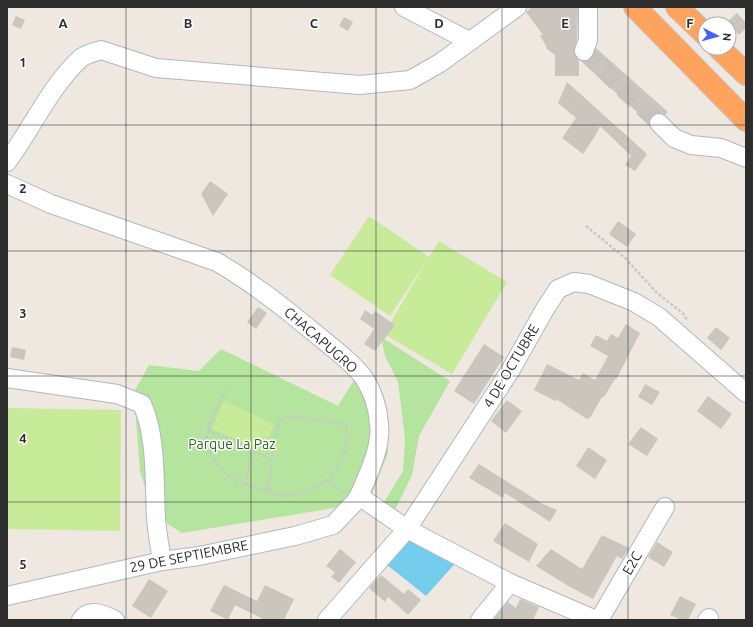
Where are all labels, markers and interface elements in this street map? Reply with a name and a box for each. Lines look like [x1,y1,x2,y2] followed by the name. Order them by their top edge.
[58,16,68,30] text: A
[184,16,193,30] text: B
[310,16,319,30] text: C
[434,16,444,30] text: D
[561,16,569,30] text: E
[686,16,694,30] text: F
[697,16,737,56] north arrow
[721,32,733,42] text: N
[19,55,27,69] text: 1
[19,181,27,195] text: 2
[281,304,361,376] street label: CHACAPUGRO
[19,306,27,320] text: 3
[480,321,542,411] street label: 4 DE OCTUBRE
[19,431,27,445] text: 4
[188,436,276,452] park label: Parque La Paz
[128,537,250,575] street label: 29 DE SEPTIEMBRE
[619,548,645,578] street label: E2C
[19,557,27,571] text: 5

